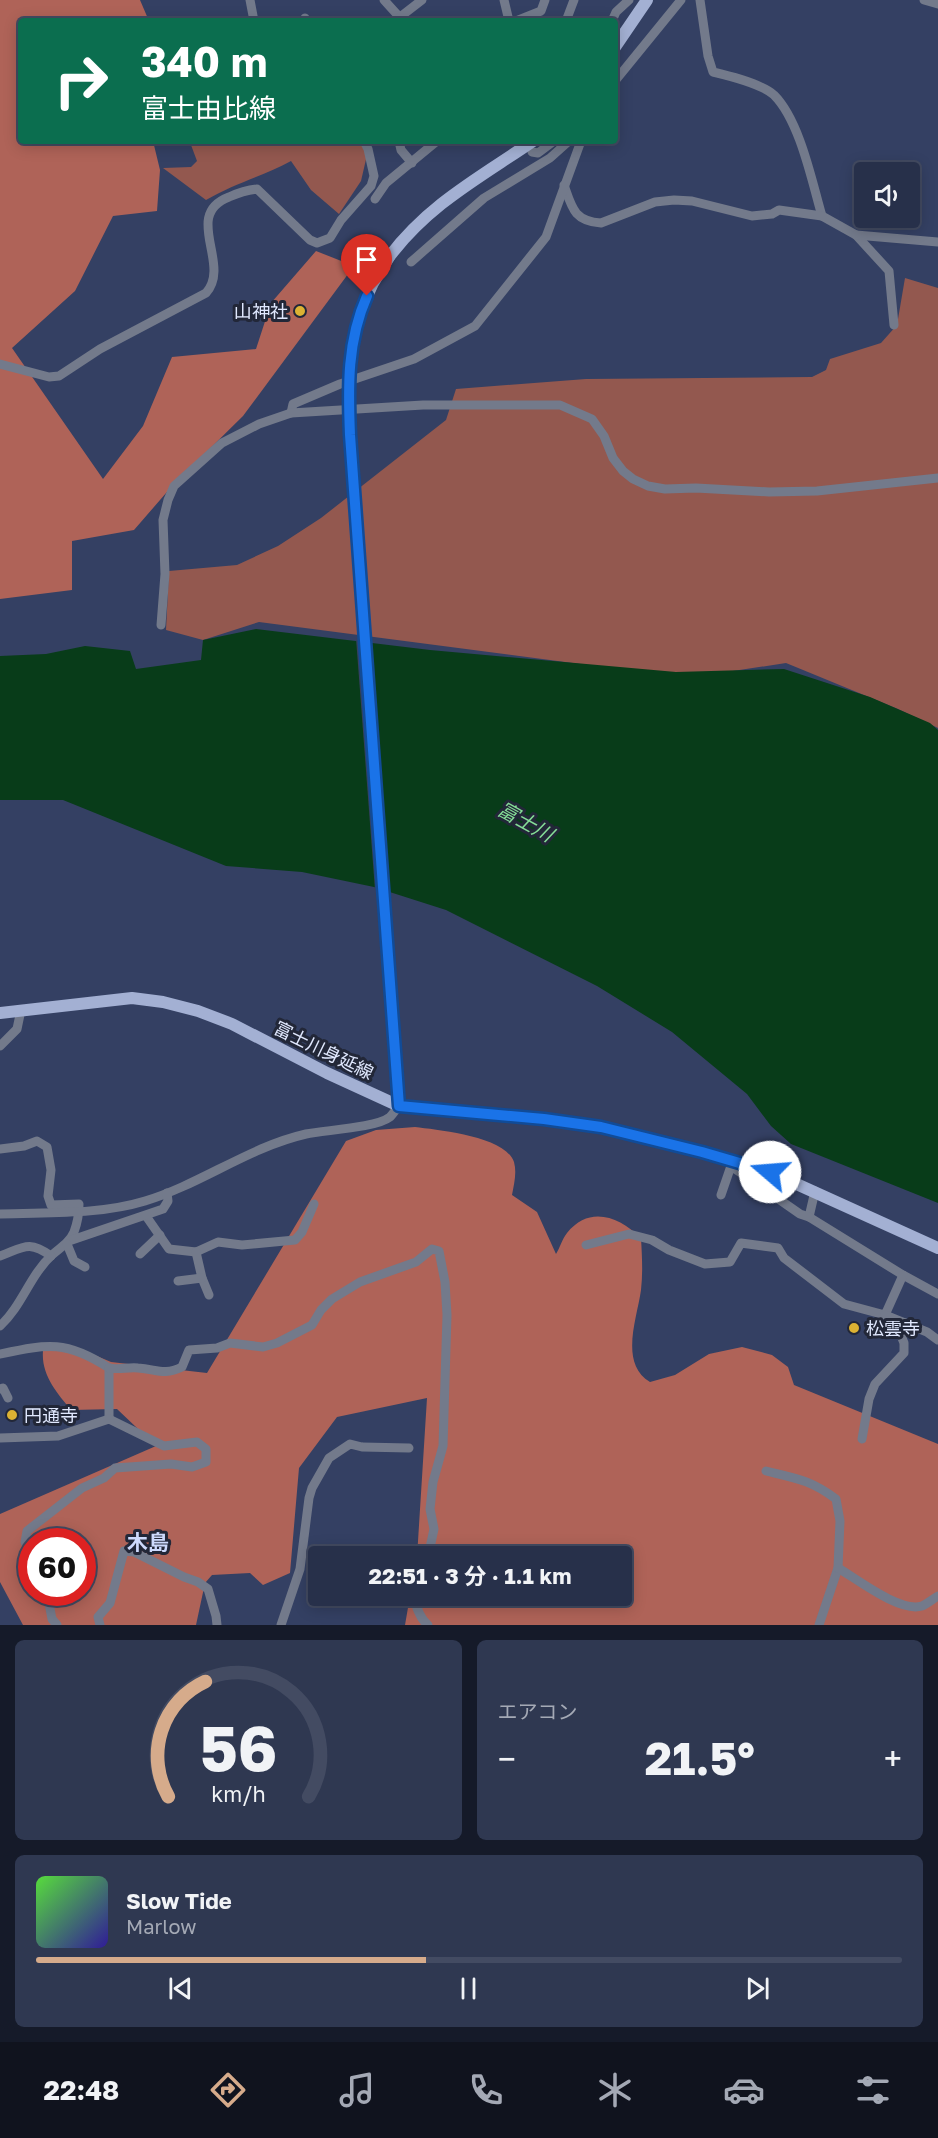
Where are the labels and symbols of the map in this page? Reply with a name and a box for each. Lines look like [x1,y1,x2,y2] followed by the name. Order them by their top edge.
[341,234,392,296] pin
[234,300,288,322] place label: 山神社
[293,304,307,318] marker: 山神社
[494,796,560,847] water label: 富士川
[271,1016,377,1084] street label: 富士川身延線
[738,1140,802,1204] position arrow
[866,1317,920,1339] place label: 松雲寺
[847,1321,861,1335] marker: 松雲寺
[24,1404,78,1426] place label: 円通寺
[5,1408,19,1422] marker: 円通寺
[18,1528,96,1606] speed limit sign: 60
[127,1529,169,1555] district label: 木島

